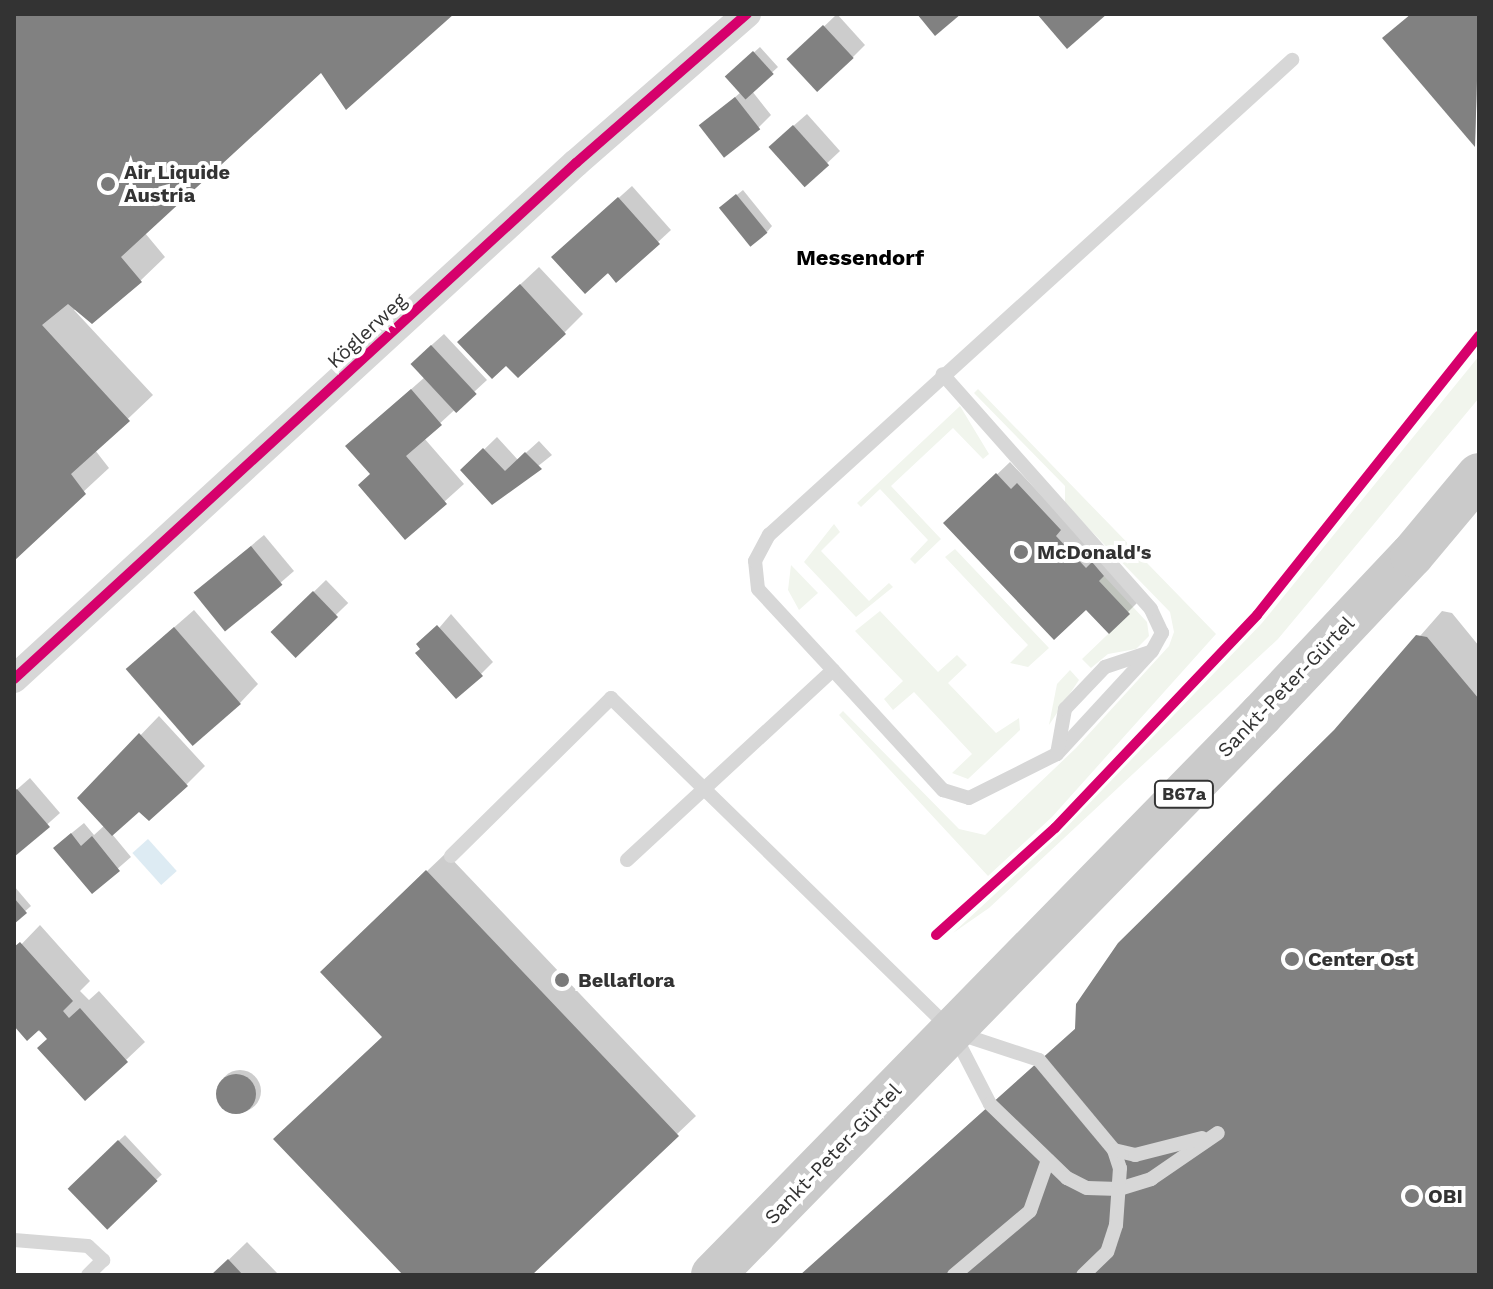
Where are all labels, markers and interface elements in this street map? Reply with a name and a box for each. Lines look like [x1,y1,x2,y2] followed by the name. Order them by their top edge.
[124,160,230,207] place label: Air Liquide Austria
[99,175,117,193] marker: Air Liquide Austria
[796,245,924,271] district label: Messendorf
[322,288,412,374] street label: Köglerweg
[1037,540,1151,564] place label: McDonald's
[1012,543,1030,561] marker: McDonald's
[1213,612,1359,762] street label: Sankt-Peter-Gürtel
[1152,780,1216,808] road number: B67a
[1308,947,1414,971] place label: Center Ost
[1283,950,1301,968] marker: Center Ost
[578,968,675,992] place label: Bellaflora
[553,971,571,989] marker: Bellaflora
[760,1079,906,1229] street label: Sankt-Peter-Gürtel
[1428,1184,1463,1208] place label: OBI
[1403,1187,1421,1205] marker: OBI

